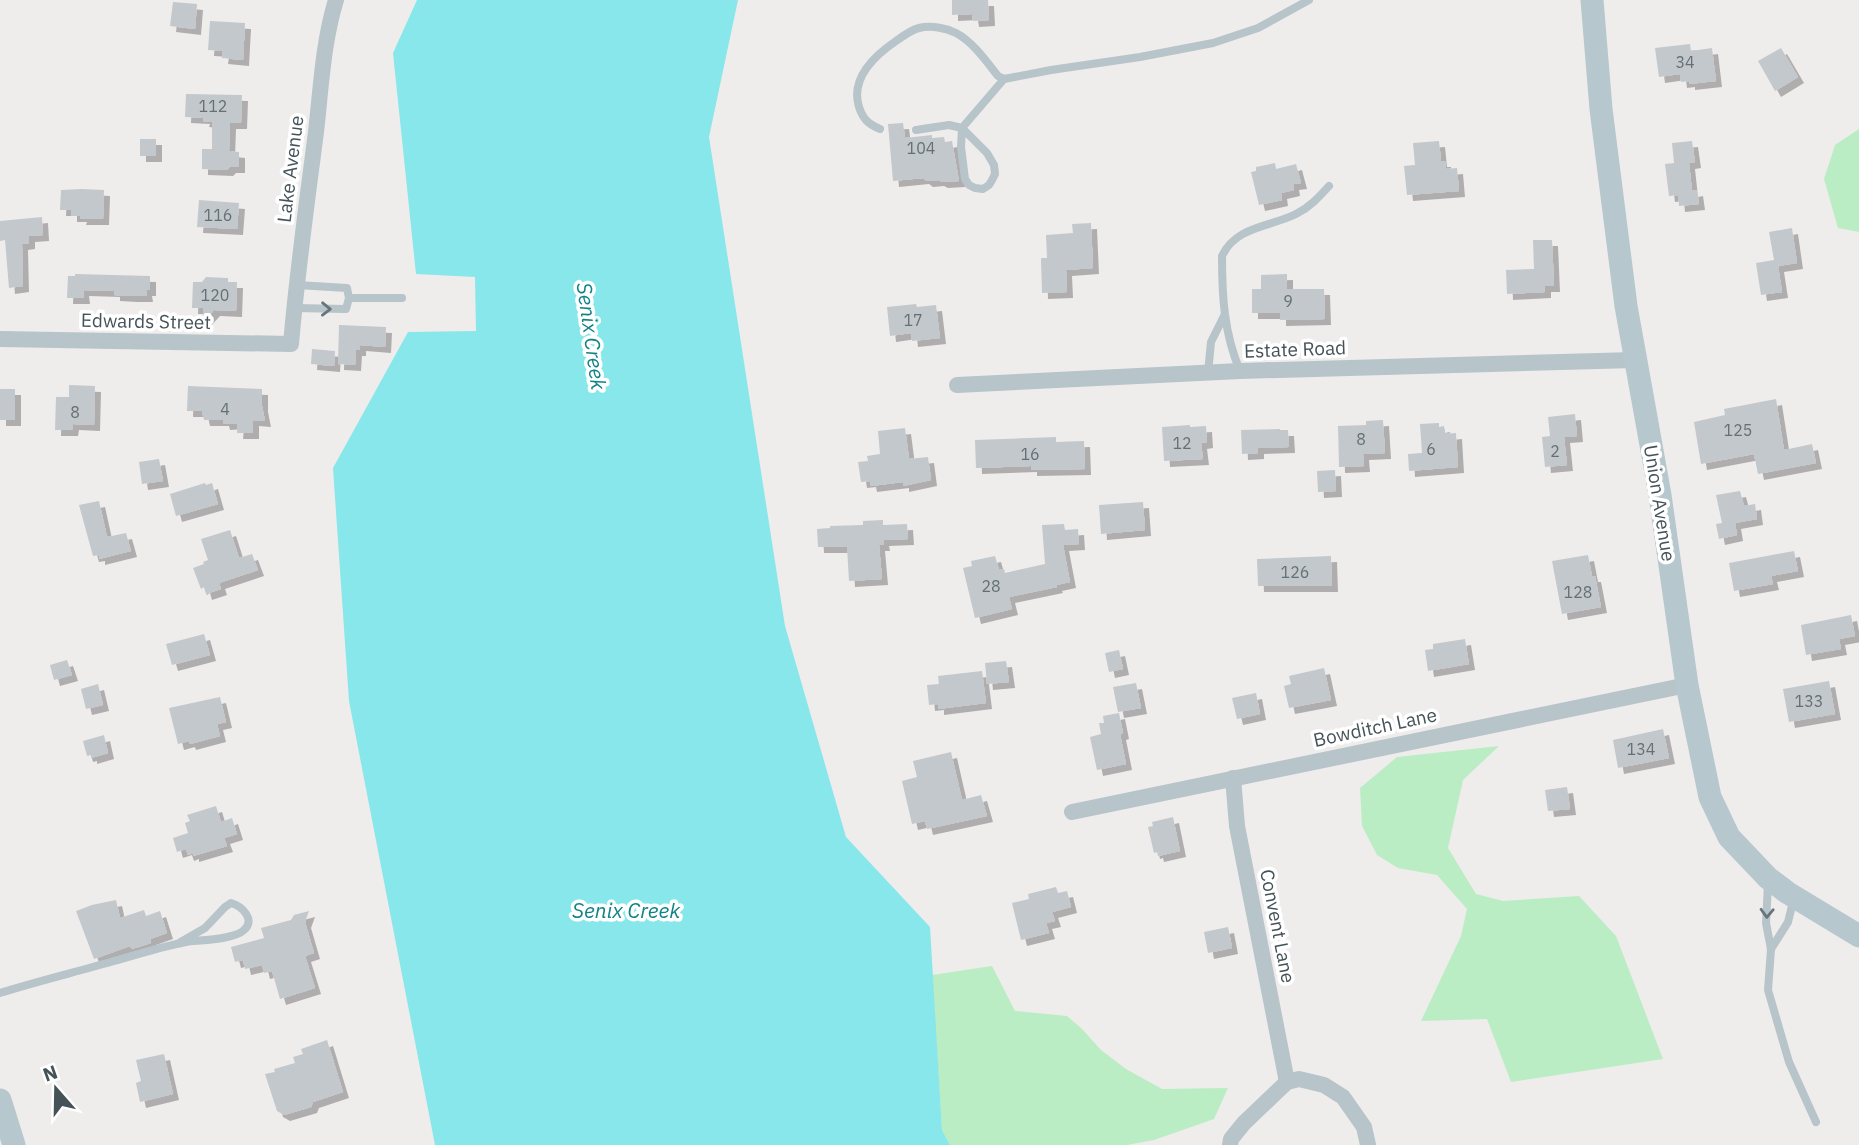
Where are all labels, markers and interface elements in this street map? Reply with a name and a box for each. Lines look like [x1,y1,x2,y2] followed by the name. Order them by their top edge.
[1675,52,1695,72] house number: 34
[199,96,227,116] house number: 112
[272,114,308,224] street label: Lake Avenue
[907,138,935,158] house number: 104
[204,205,232,225] house number: 116
[571,281,614,393] water label: Senix Creek
[201,285,229,305] house number: 120
[1283,291,1293,311] house number: 9
[321,301,331,317] one-way arrow
[81,308,211,334] street label: Edwards Street
[903,310,923,330] house number: 17
[1244,335,1346,363] street label: Estate Road
[220,399,230,419] house number: 4
[70,402,80,422] house number: 8
[1724,420,1752,440] house number: 125
[1356,429,1366,449] house number: 8
[1172,433,1192,453] house number: 12
[1426,439,1436,459] house number: 6
[1550,441,1560,461] house number: 2
[1639,443,1681,563] street label: Union Avenue
[1020,444,1040,464] house number: 16
[1281,562,1309,582] house number: 126
[981,576,1001,596] house number: 28
[1564,582,1592,602] house number: 128
[1795,691,1823,711] house number: 133
[1311,702,1439,752] street label: Bowditch Lane
[1627,739,1655,759] house number: 134
[1255,867,1301,985] street label: Convent Lane
[572,896,681,924] water label: Senix Creek
[1760,908,1775,919] one-way arrow
[21,1054,91,1124] north arrow
[40,1059,61,1087] text: N

